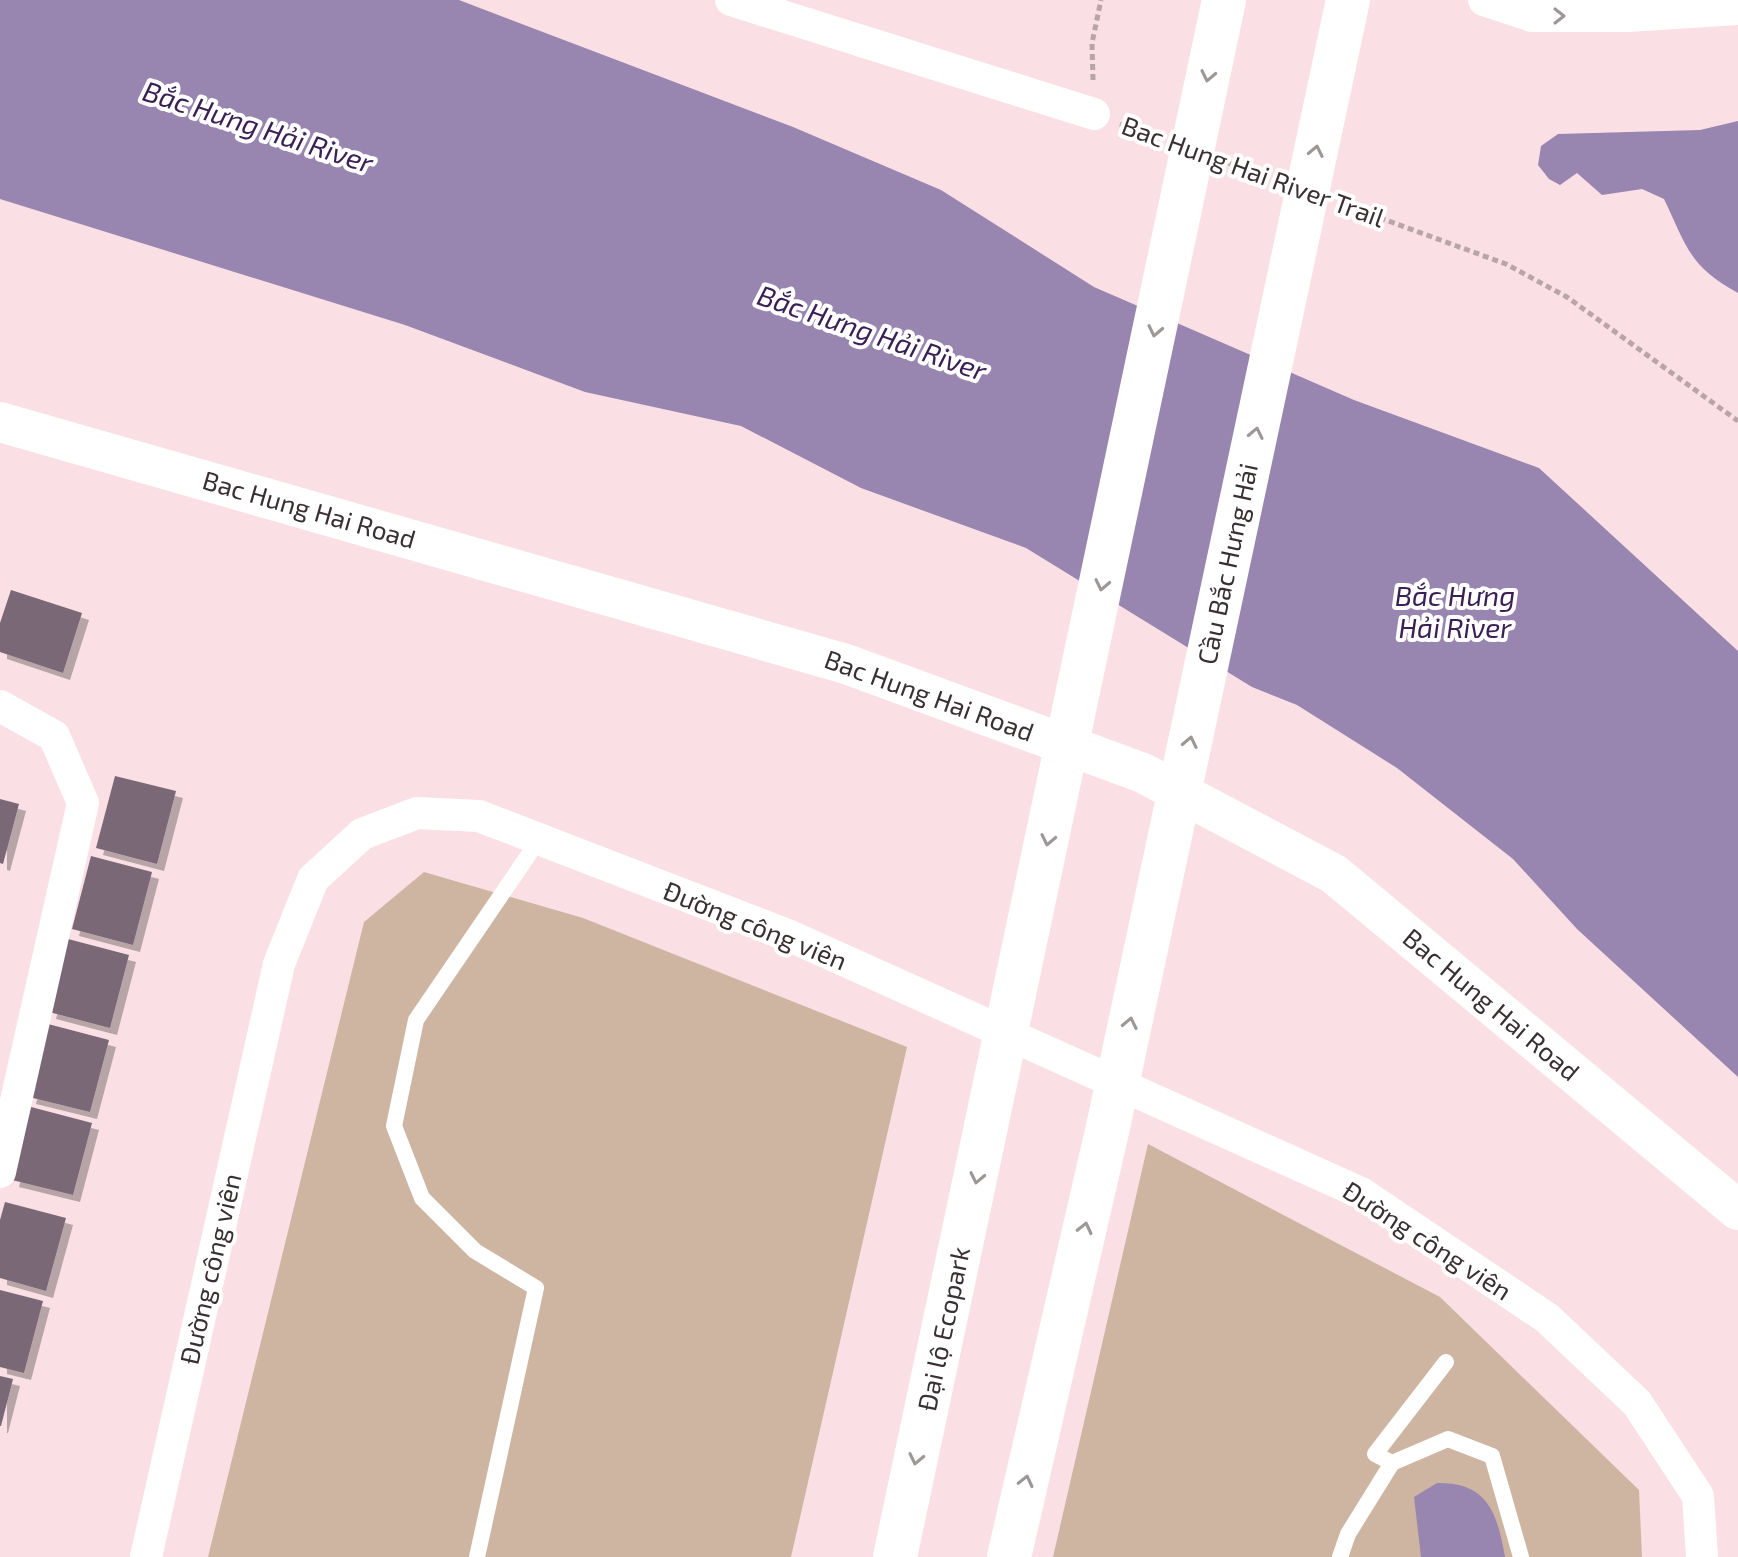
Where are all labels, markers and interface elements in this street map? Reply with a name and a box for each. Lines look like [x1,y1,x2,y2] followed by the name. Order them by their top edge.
[1553,7,1566,25] one-way arrow
[1201,70,1218,83] one-way arrow
[139,73,379,180] water label: Bắc Hưng Hải River
[1118,109,1389,233] street label: Bac Hung Hai River Trail
[1307,145,1324,158] one-way arrow
[753,277,992,387] water label: Bắc Hưng Hải River
[1147,323,1164,337] one-way arrow
[1247,426,1264,440] one-way arrow
[1190,460,1263,667] street label: Cầu Bắc Hưng Hải
[199,463,420,554] street label: Bac Hung Hai Road
[1094,578,1111,592] one-way arrow
[1395,578,1515,644] water label: Bắc Hưng Hải River
[821,642,1038,747] street label: Bac Hung Hai Road
[1181,735,1198,749] one-way arrow
[1040,832,1057,846] one-way arrow
[659,874,852,975] street label: Đường công viên
[1398,921,1586,1087] street label: Bac Hung Hai Road
[1121,1017,1138,1031] one-way arrow
[173,1170,247,1367] street label: Đường công viên
[969,1170,986,1184] one-way arrow
[1338,1174,1518,1306] street label: Đường công viên
[1076,1221,1093,1235] one-way arrow
[910,1244,975,1414] street label: Đại lộ Ecopark
[908,1452,925,1466] one-way arrow
[1017,1475,1034,1488] one-way arrow

